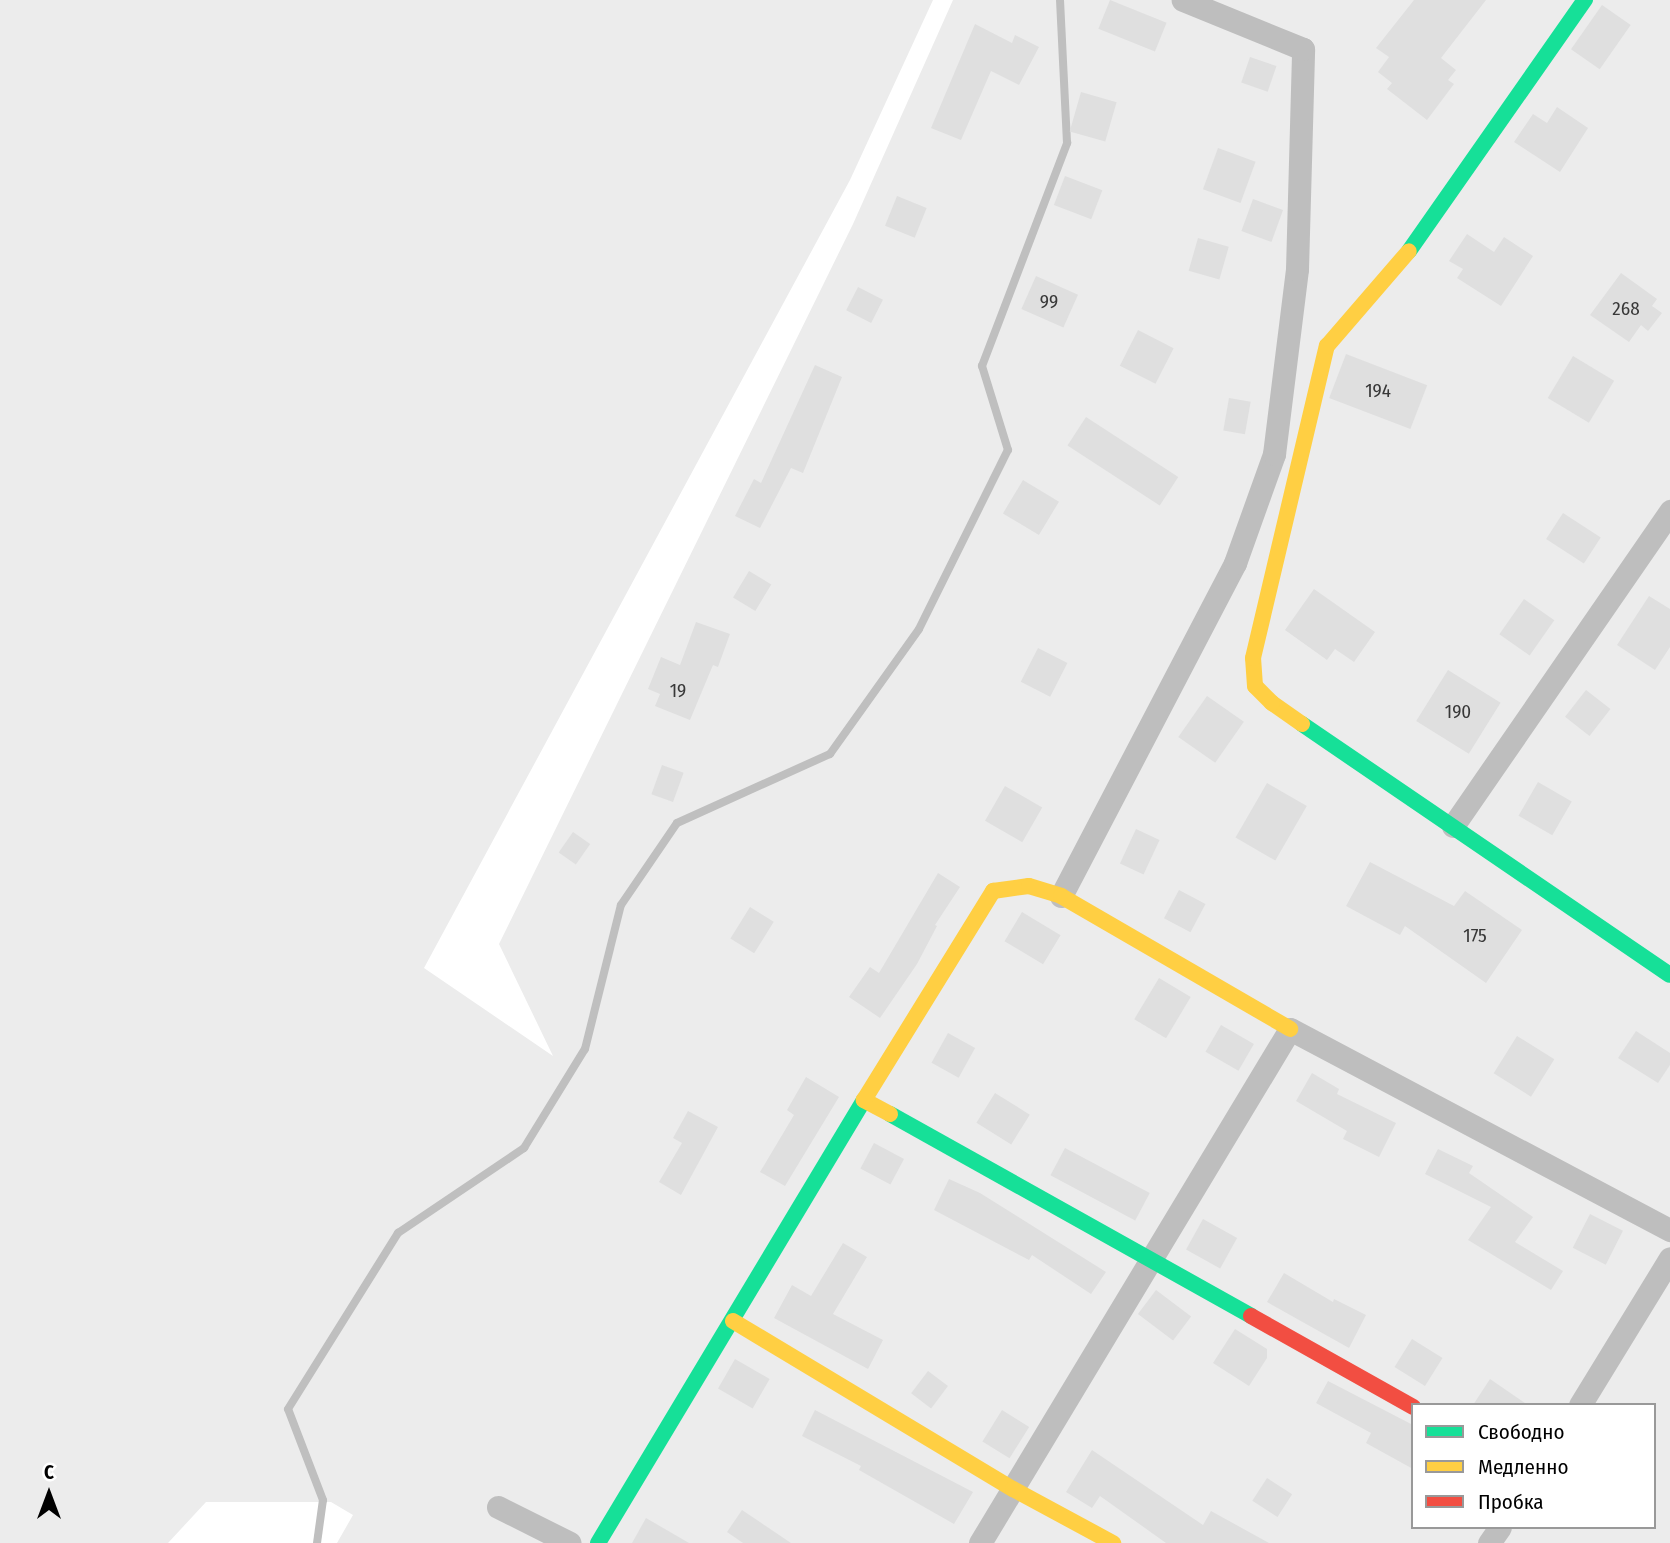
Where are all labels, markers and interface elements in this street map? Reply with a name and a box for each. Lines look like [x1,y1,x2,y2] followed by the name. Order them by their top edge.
[1040,291,1058,313] house number: 99
[1612,298,1640,320] house number: 268
[1365,380,1391,402] house number: 194
[670,680,686,702] house number: 19
[1445,701,1471,723] house number: 190
[1463,925,1487,947] house number: 175
[1411,1403,1656,1529] legend
[1478,1419,1564,1445] text: Свободно
[1478,1454,1568,1480] text: Медленно
[14,1459,84,1529] north arrow
[44,1461,54,1484] text: С
[1478,1489,1544,1515] text: Пробка

